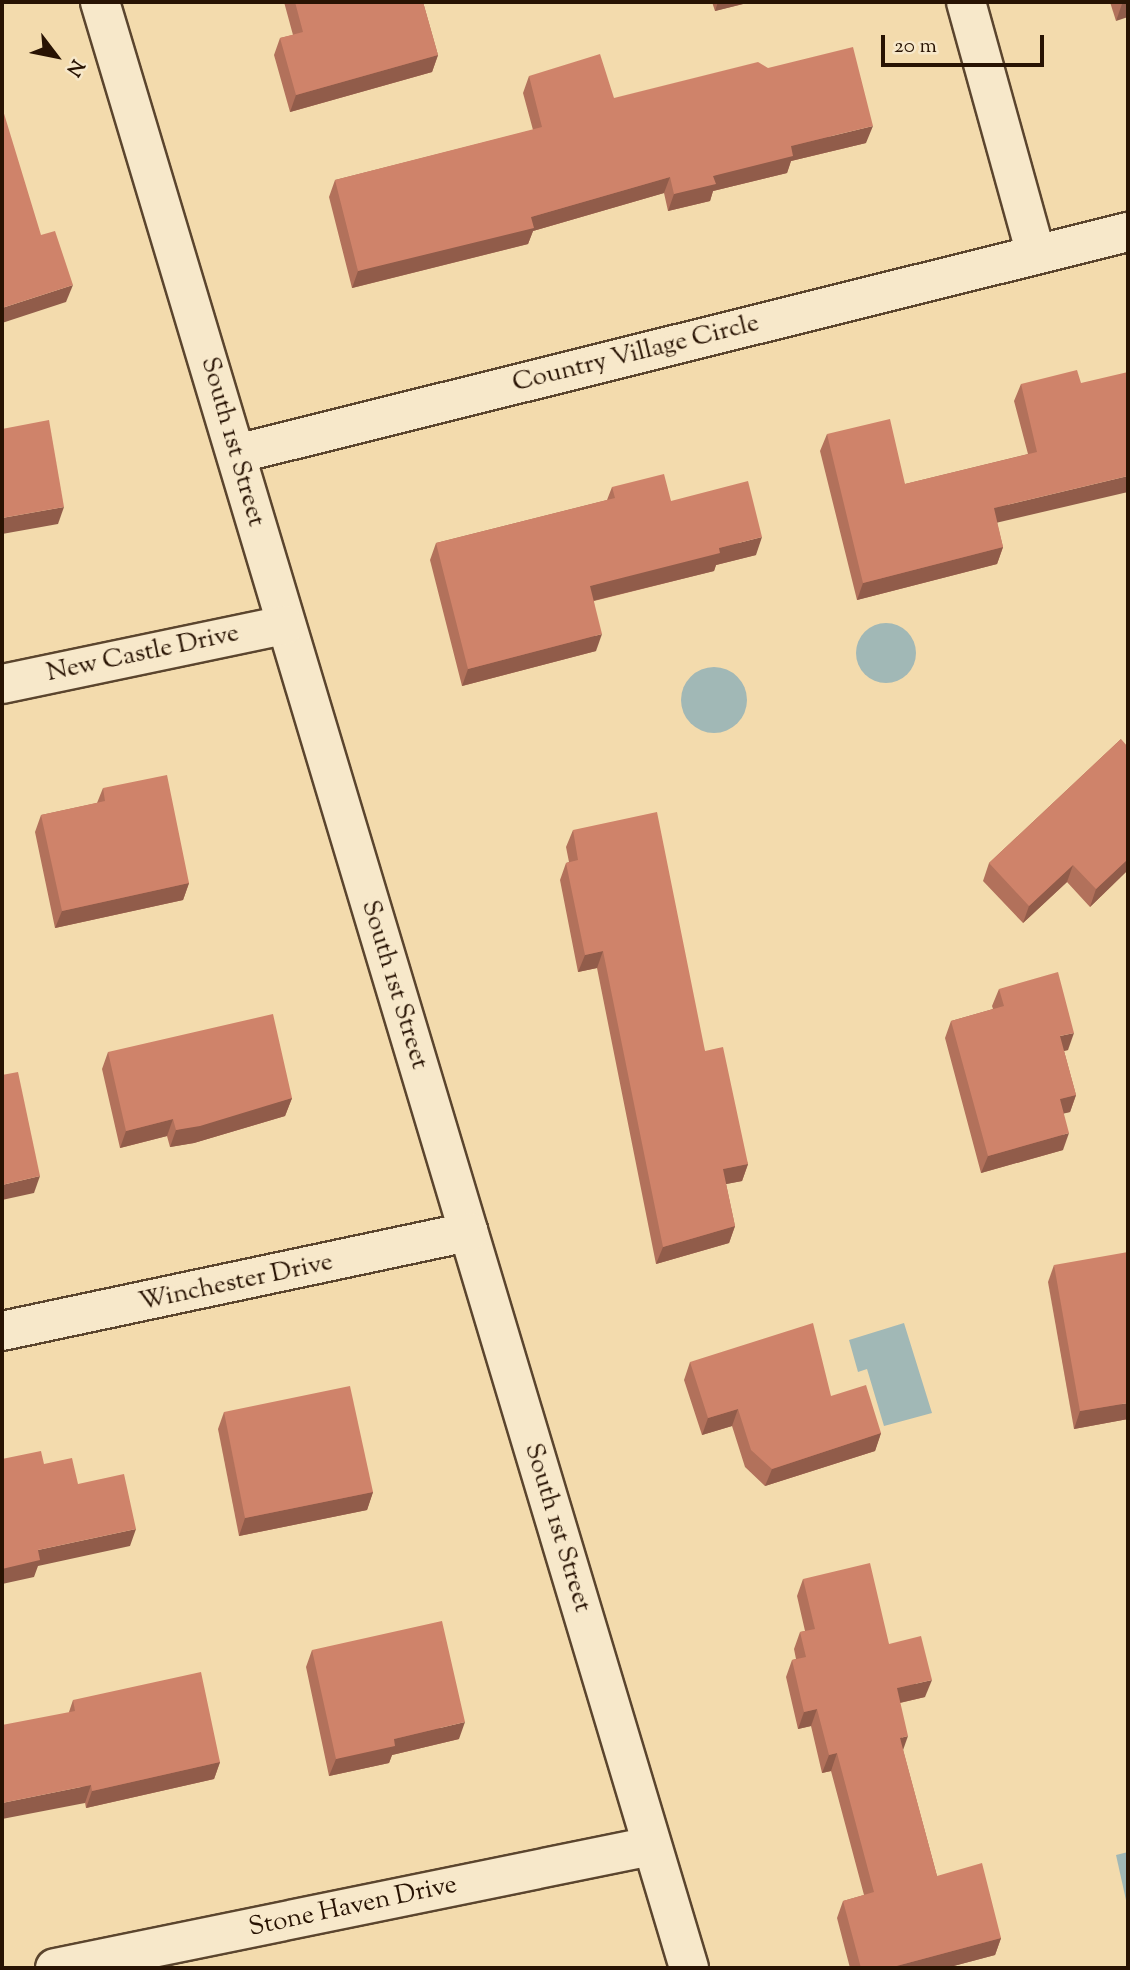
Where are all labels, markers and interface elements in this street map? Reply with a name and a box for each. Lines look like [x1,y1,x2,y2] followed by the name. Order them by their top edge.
[21,21,91,91] north arrow
[885,21,1048,65] scale bar
[894,32,937,62] text: 20 m
[59,54,90,81] text: N
[509,308,763,400] street label: Country Village Circle
[193,354,271,530] street label: South 1st Street
[44,618,242,690] street label: New Castle Drive
[353,897,435,1073] street label: South 1st Street
[136,1247,336,1319] street label: Winchester Drive
[516,1440,598,1616] street label: South 1st Street
[246,1870,460,1944] street label: Stone Haven Drive

